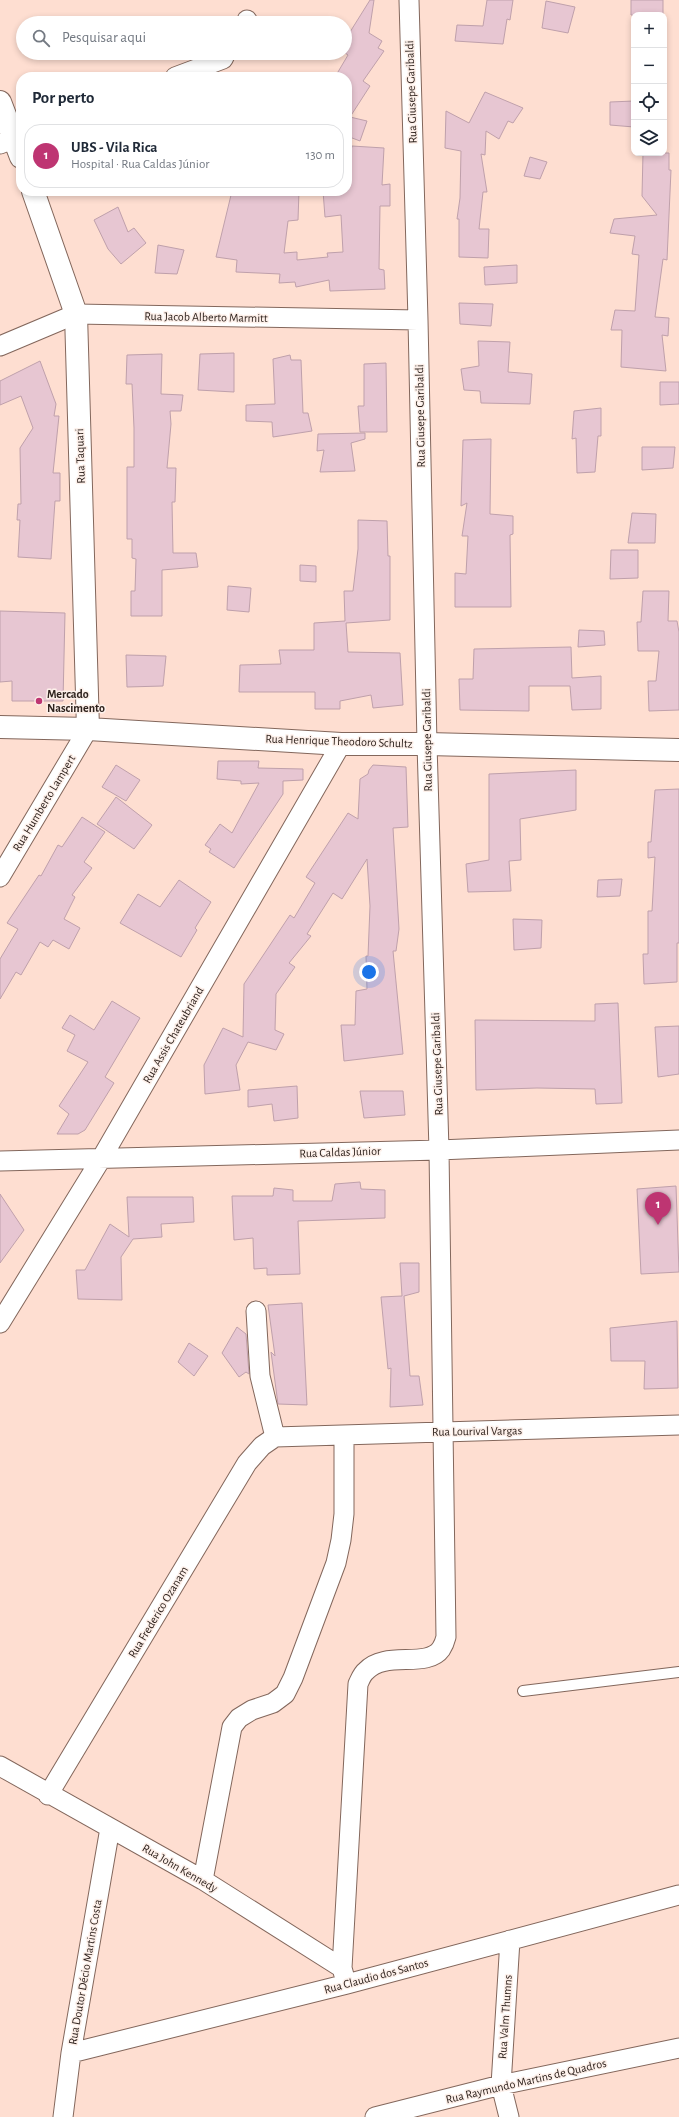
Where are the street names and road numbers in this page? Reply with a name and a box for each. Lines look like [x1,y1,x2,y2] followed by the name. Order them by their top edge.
[403,40,419,144] street label: Rua Giusepe Garibaldi
[144,310,268,324] street label: Rua Jacob Alberto Marmitt
[413,364,427,468] street label: Rua Giusepe Garibaldi
[73,428,87,484] street label: Rua Taquari
[420,688,434,792] street label: Rua Giusepe Garibaldi
[265,732,413,750] street label: Rua Henrique Theodoro Schultz
[10,753,78,853] street label: Rua Humberto Lampert
[141,985,205,1085] street label: Rua Assis Chateubriand
[429,1012,445,1116] street label: Rua Giusepe Garibaldi
[299,1145,381,1159] street label: Rua Caldas Júnior
[432,1424,522,1438] street label: Rua Lourival Vargas
[126,1564,190,1660] street label: Rua Frederico Ozanam
[140,1842,220,1895] street label: Rua John Kennedy
[66,1898,104,2046] street label: Rua Doutor Décio Martins Costa
[323,1956,429,1996] street label: Rua Claudio dos Santos
[496,1974,514,2060] street label: Rua Valm Thumns
[445,2057,608,2106] street label: Rua Raymundo Martins de Quadros

